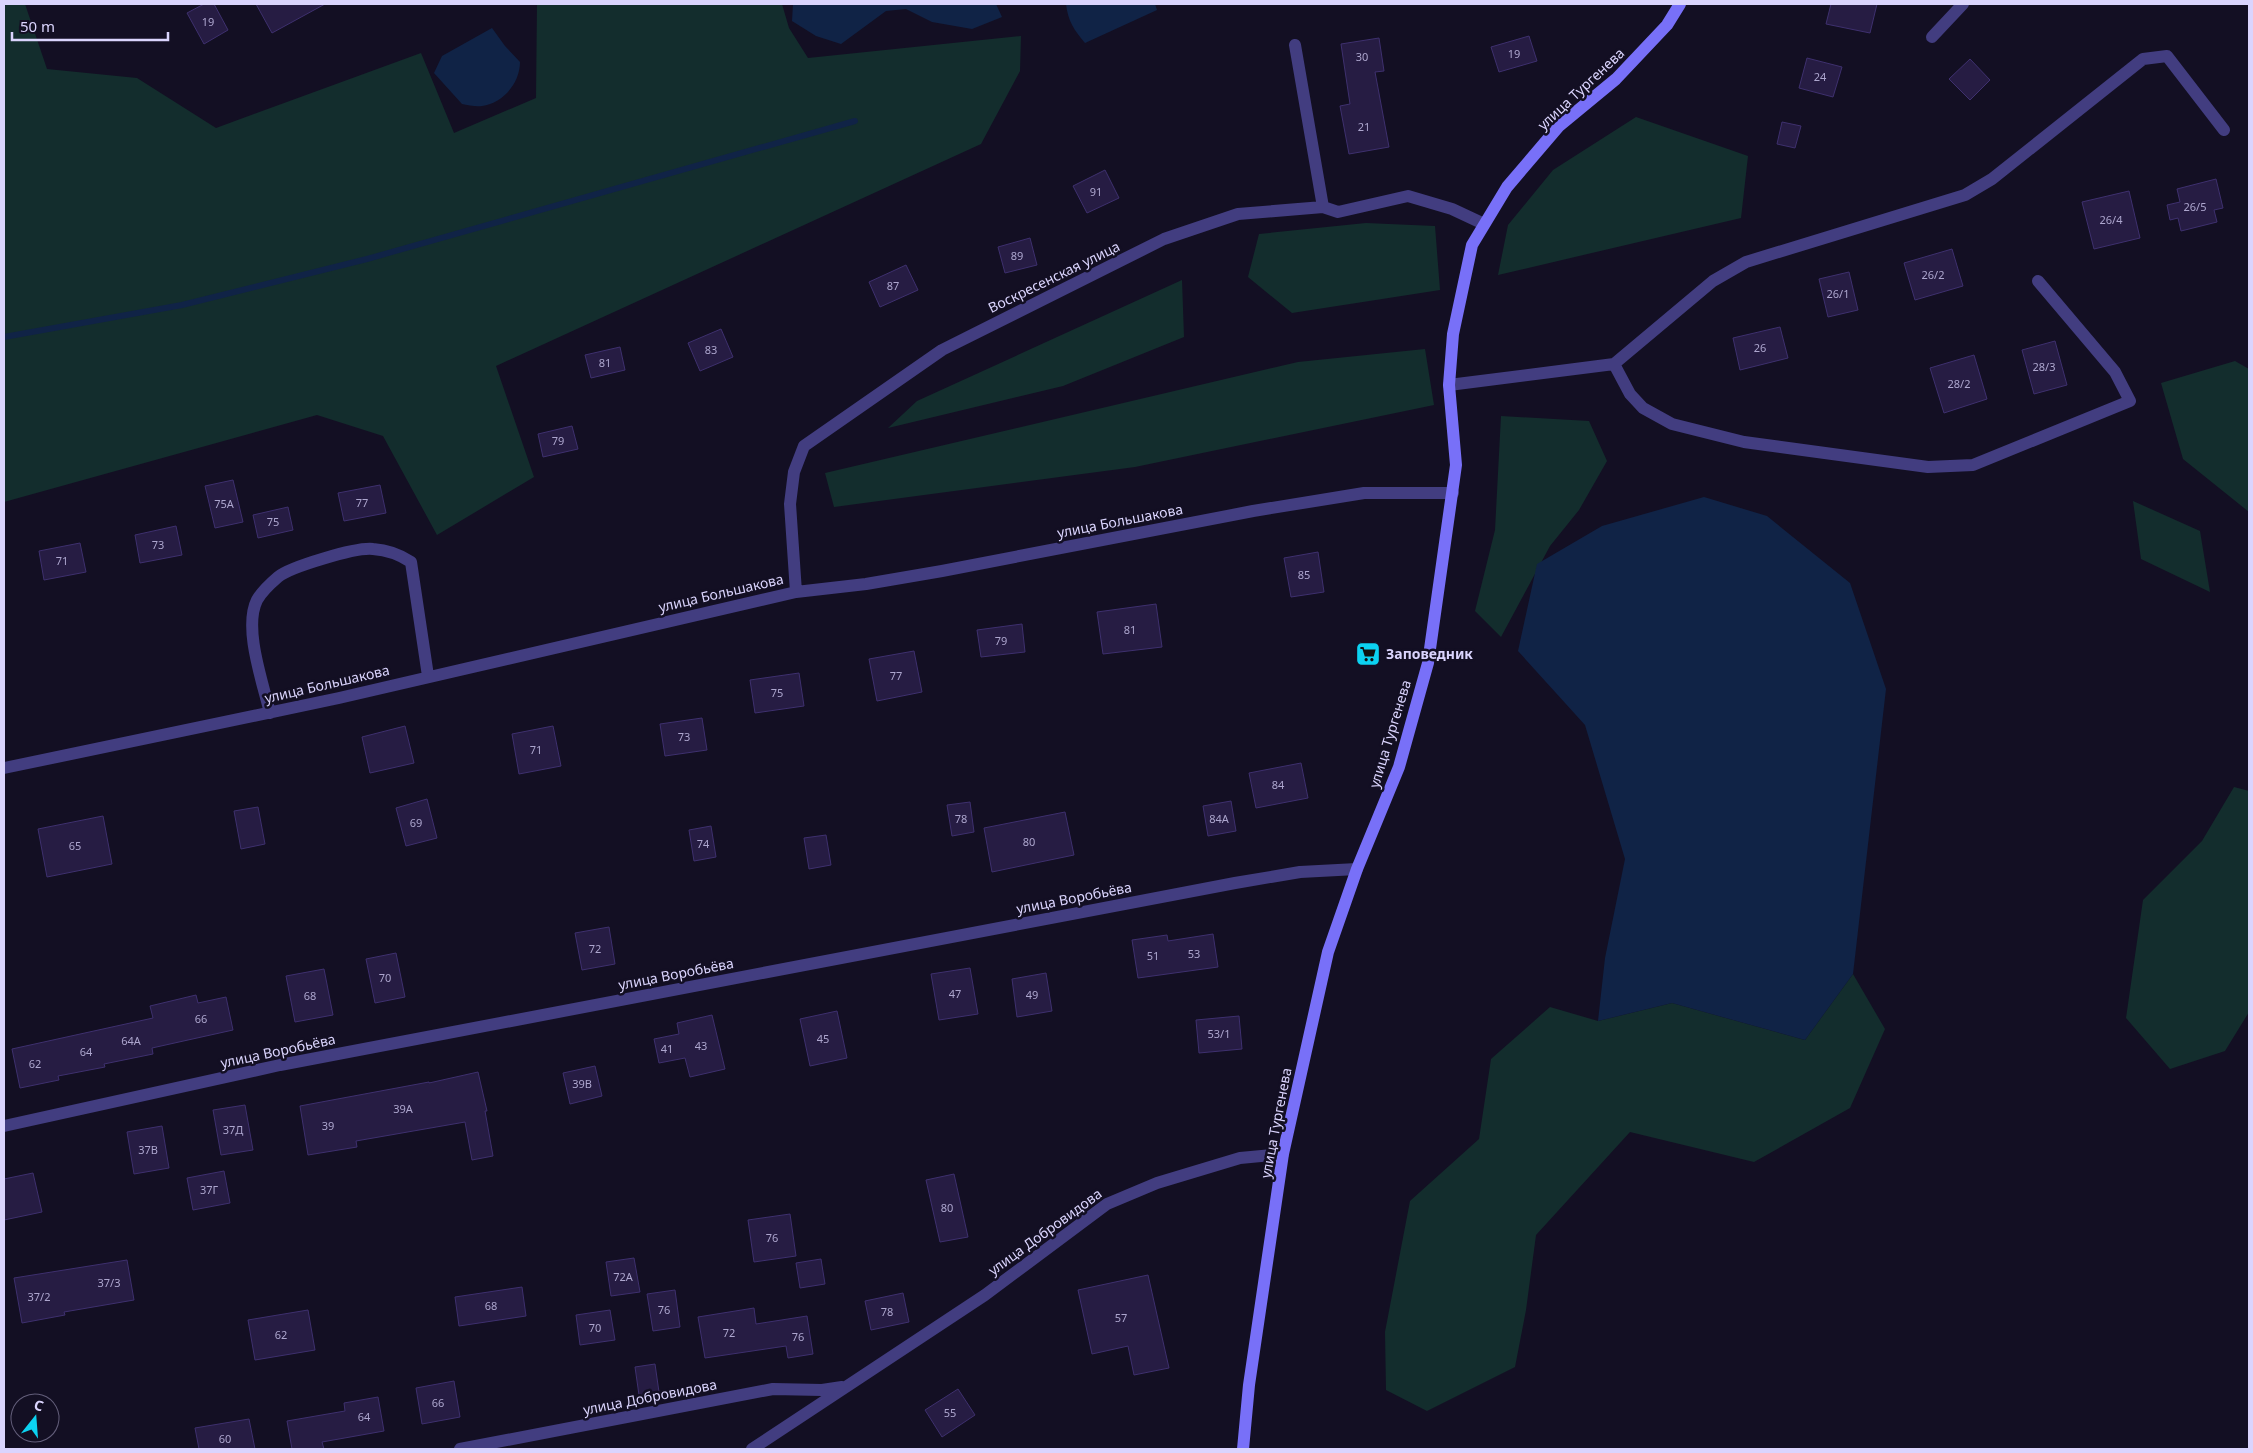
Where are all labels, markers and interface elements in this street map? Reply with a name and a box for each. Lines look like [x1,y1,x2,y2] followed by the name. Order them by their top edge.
[12,10,169,42] scale bar
[202,14,214,29] house number: 19
[20,16,55,36] text: 50 m
[1533,43,1628,134] street label: улица Тургенева
[1508,46,1520,61] house number: 19
[1356,49,1368,64] house number: 30
[1814,69,1827,84] house number: 24
[1358,119,1370,134] house number: 21
[1090,184,1102,199] house number: 91
[2184,199,2206,214] house number: 26/5
[2100,212,2123,227] house number: 26/4
[985,236,1123,317] street label: Воскресенская улица
[1011,248,1023,263] house number: 89
[1922,267,1944,282] house number: 26/2
[887,278,899,293] house number: 87
[1827,286,1849,301] house number: 26/1
[1754,340,1766,355] house number: 26
[705,342,717,357] house number: 83
[599,355,611,370] house number: 81
[2033,359,2055,374] house number: 28/3
[1948,376,1970,391] house number: 28/2
[552,433,564,448] house number: 79
[356,495,368,510] house number: 77
[214,496,235,511] house number: 75А
[1055,499,1184,542] street label: улица Большакова
[267,514,279,529] house number: 75
[152,537,164,552] house number: 73
[56,553,68,568] house number: 71
[1298,567,1310,582] house number: 85
[657,569,785,616] street label: улица Большакова
[1124,622,1136,637] house number: 81
[995,633,1007,648] house number: 79
[1355,641,1381,667] supermarket icon: Заповедник
[1386,644,1473,663] place label: Заповедник
[263,660,391,707] street label: улица Большакова
[890,668,902,683] house number: 77
[1364,677,1415,790] street label: улица Тургенева
[771,685,783,700] house number: 75
[678,729,690,744] house number: 73
[530,742,542,757] house number: 71
[1272,777,1285,792] house number: 84
[955,811,967,826] house number: 78
[1209,811,1230,826] house number: 84А
[410,815,422,830] house number: 69
[1023,834,1035,849] house number: 80
[697,836,710,851] house number: 74
[69,838,81,853] house number: 65
[1015,877,1133,918] street label: улица Воробьёва
[589,941,601,956] house number: 72
[1188,946,1200,961] house number: 53
[1147,948,1159,963] house number: 51
[617,953,735,994] street label: улица Воробьёва
[379,970,391,985] house number: 70
[949,986,961,1001] house number: 47
[1026,987,1038,1002] house number: 49
[304,988,316,1003] house number: 68
[195,1011,207,1026] house number: 66
[1208,1026,1230,1041] house number: 53/1
[219,1029,337,1072] street label: улица Воробьёва
[817,1031,829,1046] house number: 45
[121,1033,142,1048] house number: 64А
[695,1038,707,1053] house number: 43
[661,1041,673,1056] house number: 41
[80,1044,93,1059] house number: 64
[29,1056,41,1071] house number: 62
[1255,1066,1296,1180] street label: улица Тургенева
[572,1076,592,1091] house number: 39В
[393,1101,414,1116] house number: 39А
[322,1118,334,1133] house number: 39
[223,1122,243,1137] house number: 37Д
[138,1142,158,1157] house number: 37В
[200,1182,218,1197] house number: 37Г
[984,1184,1105,1279] street label: улица Добровидова
[941,1200,953,1215] house number: 80
[766,1230,778,1245] house number: 76
[613,1269,634,1284] house number: 72А
[98,1275,120,1290] house number: 37/3
[28,1289,50,1304] house number: 37/2
[485,1298,497,1313] house number: 68
[658,1302,670,1317] house number: 76
[881,1304,893,1319] house number: 78
[1115,1310,1127,1325] house number: 57
[589,1320,601,1335] house number: 70
[723,1325,735,1340] house number: 72
[275,1327,287,1342] house number: 62
[792,1329,804,1344] house number: 76
[581,1374,719,1419] street label: улица Добровидова
[10,1393,60,1443] north arrow
[32,1395,46,1415] text: С
[432,1395,444,1410] house number: 66
[944,1405,956,1420] house number: 55
[358,1409,371,1424] house number: 64
[219,1431,231,1446] house number: 60

